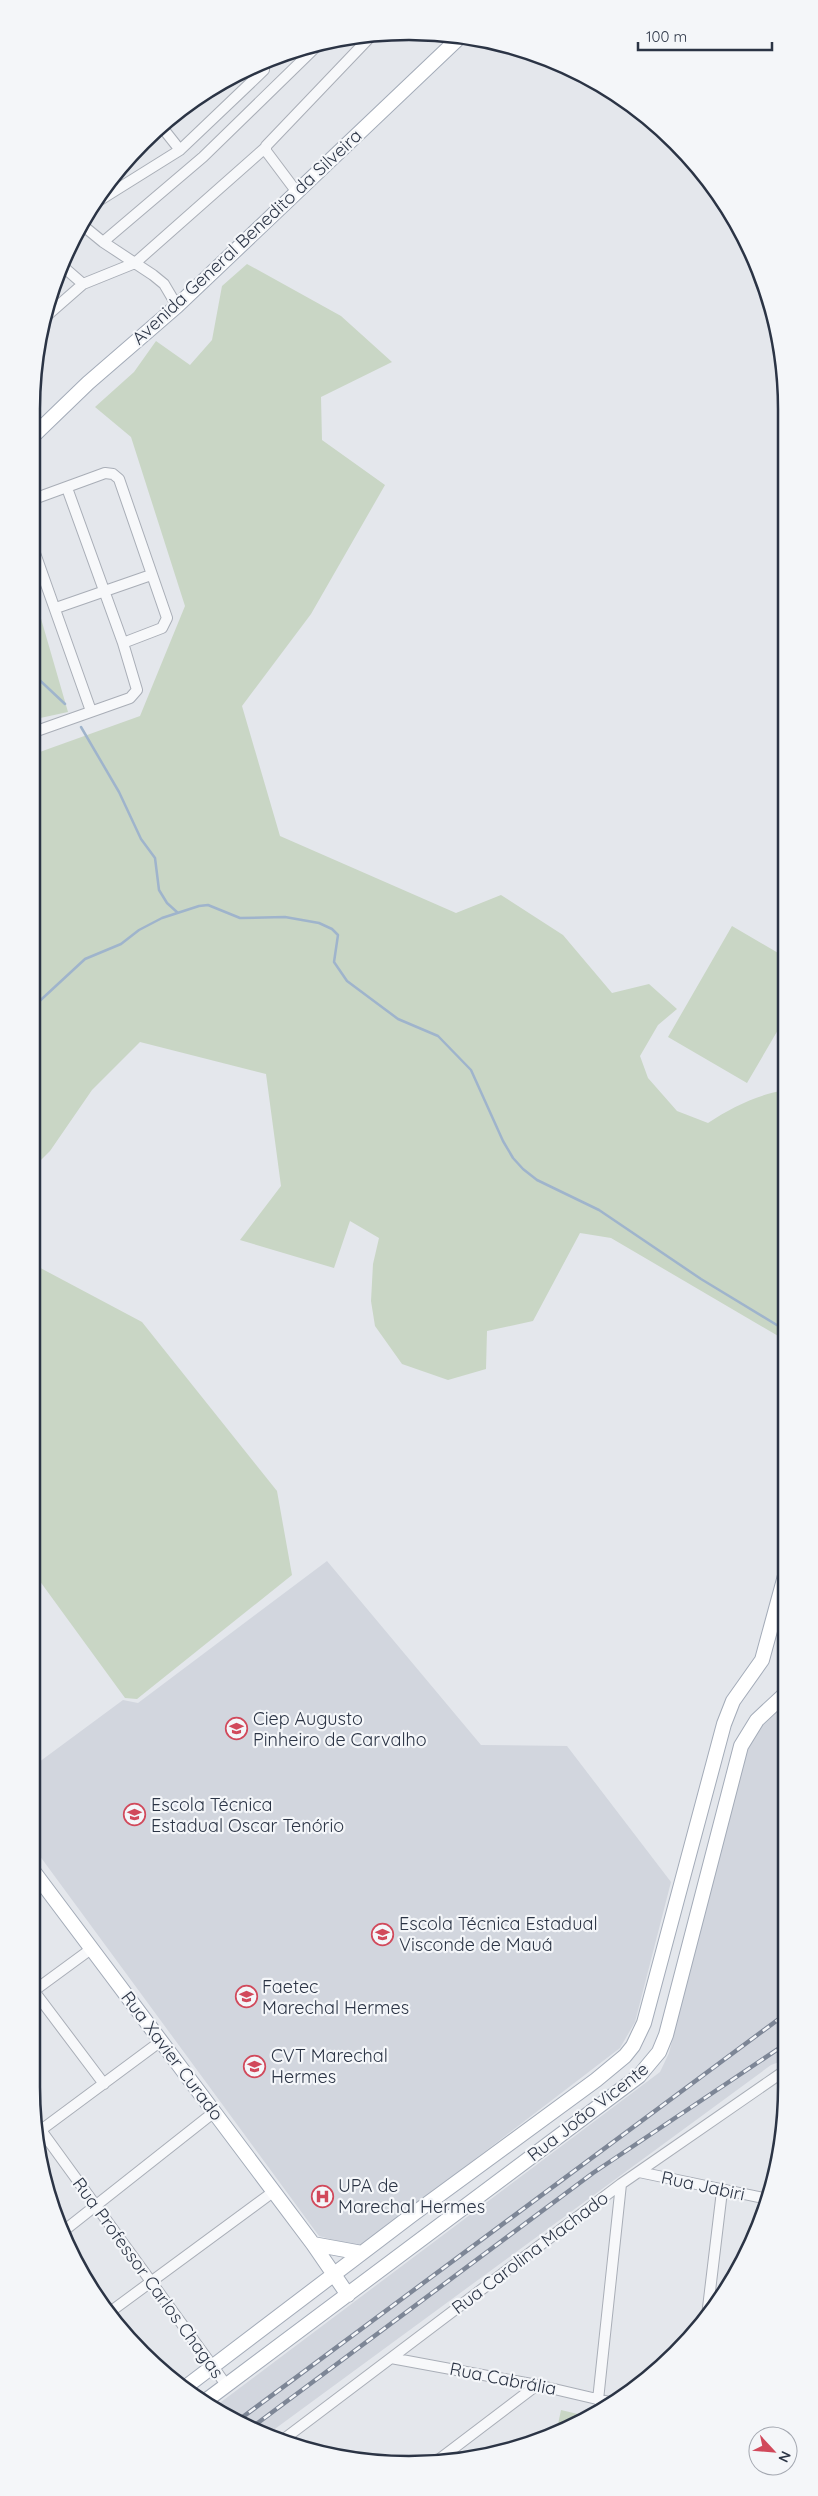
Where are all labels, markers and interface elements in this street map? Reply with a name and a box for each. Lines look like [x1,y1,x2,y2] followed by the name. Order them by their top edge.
[638,20,772,52] scale bar
[646,27,687,46] text: 100 m
[127,124,366,349] street label: Avenida General Benedito da Silveira
[253,1707,427,1751] place label: Ciep Augusto Pinheiro de Carvalho
[225,1717,249,1741] school or university icon: Ciep Augusto Pinheiro de Carvalho
[151,1793,344,1837] place label: Escola Técnica Estadual Oscar Tenório
[123,1803,147,1827] school or university icon: Escola Técnica Estadual Oscar Tenório
[399,1912,598,1956] place label: Escola Técnica Estadual Visconde de Mauá
[371,1922,395,1946] school or university icon: Escola Técnica Estadual Visconde de Mauá
[262,1975,409,2019] place label: Faetec Marechal Hermes
[234,1985,258,2009] school or university icon: Faetec Marechal Hermes
[116,1986,229,2125] street label: Rua Xavier Curado
[271,2044,388,2088] place label: CVT Marechal Hermes
[243,2054,267,2078] school or university icon: CVT Marechal Hermes
[522,2057,653,2166] street label: Rua João Vicente
[659,2165,747,2206] street label: Rua Jabiri
[68,2173,229,2383] street label: Rua Professor Carlos Chagas
[338,2174,485,2218] place label: UPA de Marechal Hermes
[310,2184,334,2208] hospital icon: UPA de Marechal Hermes
[447,2186,613,2319] street label: Rua Carolina Machado
[448,2357,558,2400] street label: Rua Cabrália
[748,2426,798,2476] north arrow
[774,2448,795,2465] text: N

